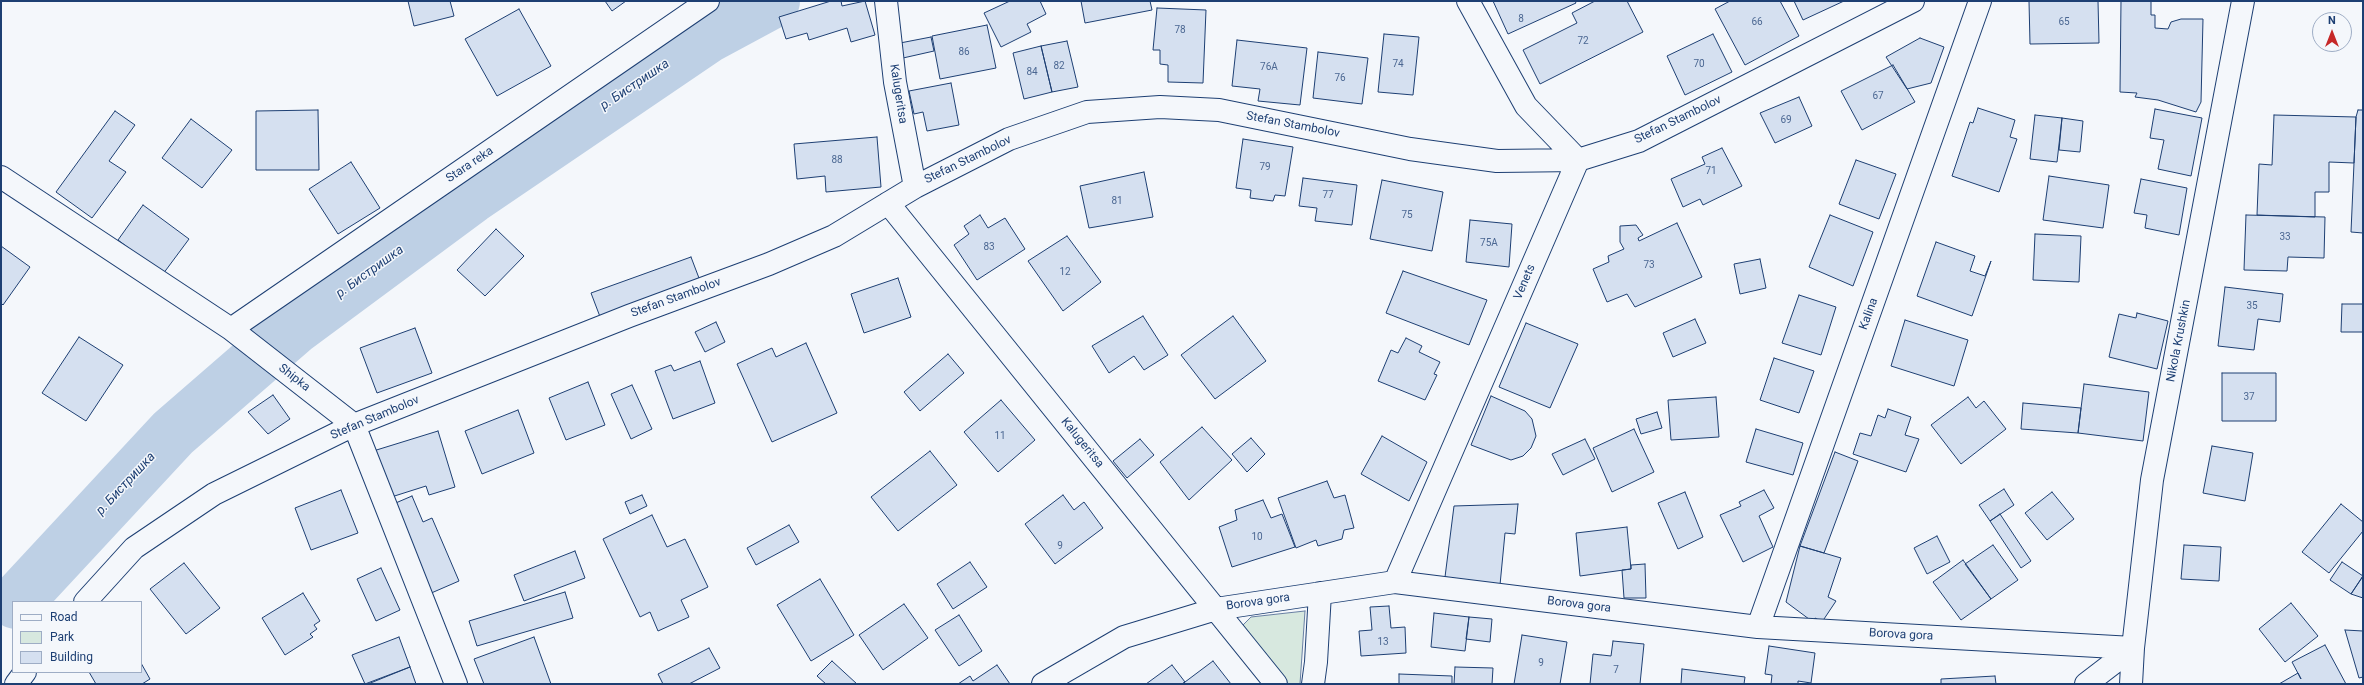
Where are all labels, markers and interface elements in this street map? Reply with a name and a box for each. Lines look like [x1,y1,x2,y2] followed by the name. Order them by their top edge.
[2312,12,2352,52] north arrow
[1518,13,1524,25] house number: 8
[2328,14,2336,27] text: N
[1751,16,1763,28] house number: 66
[2058,16,2070,28] house number: 65
[1174,24,1186,36] house number: 78
[1577,35,1589,47] house number: 72
[958,46,970,58] house number: 86
[598,56,672,114] water label: р. Бистришка
[1392,58,1404,70] house number: 74
[1693,58,1705,70] house number: 70
[1053,60,1065,72] house number: 82
[1260,61,1278,73] house number: 76A
[886,63,910,125] street label: Kalugeritsa
[1026,66,1038,78] house number: 84
[1334,72,1346,84] house number: 76
[1872,90,1884,102] house number: 67
[1632,93,1724,147] street label: Stefan Stambolov
[1245,109,1341,141] street label: Stefan Stambolov
[1780,114,1792,126] house number: 69
[922,133,1014,187] street label: Stefan Stambolov
[444,144,496,186] street label: Stara reka
[831,154,843,166] house number: 88
[1259,161,1271,173] house number: 79
[1705,165,1717,177] house number: 71
[1322,189,1334,201] house number: 77
[1111,195,1123,207] house number: 81
[1401,209,1413,221] house number: 75
[2279,231,2291,243] house number: 33
[1480,237,1498,249] house number: 75А
[983,241,995,253] house number: 83
[333,242,407,302] water label: р. Бистришка
[1643,259,1655,271] house number: 73
[1511,262,1539,302] street label: Venets
[1059,266,1071,278] house number: 12
[629,275,723,321] street label: Stefan Stambolov
[1857,296,1881,332] street label: Kalina
[2164,299,2194,383] street label: Nikola Krushkin
[2246,300,2258,312] house number: 35
[275,361,313,395] street label: Shipka
[2243,391,2255,403] house number: 37
[329,393,421,443] street label: Stefan Stambolov
[1057,415,1107,471] street label: Kalugeritsa
[994,430,1006,442] house number: 11
[93,449,159,519] water label: р. Бистришка
[1251,531,1263,543] house number: 10
[1057,540,1063,552] house number: 9
[1225,590,1291,614] street label: Borova gora
[1546,594,1612,616] street label: Borova gora
[12,601,142,673] legend
[50,610,78,624] text: Road
[1869,626,1933,644] street label: Borova gora
[50,630,74,644] text: Park
[1377,636,1389,648] house number: 13
[50,650,93,664] text: Building
[1538,657,1544,669] house number: 9
[1613,664,1619,676] house number: 7

